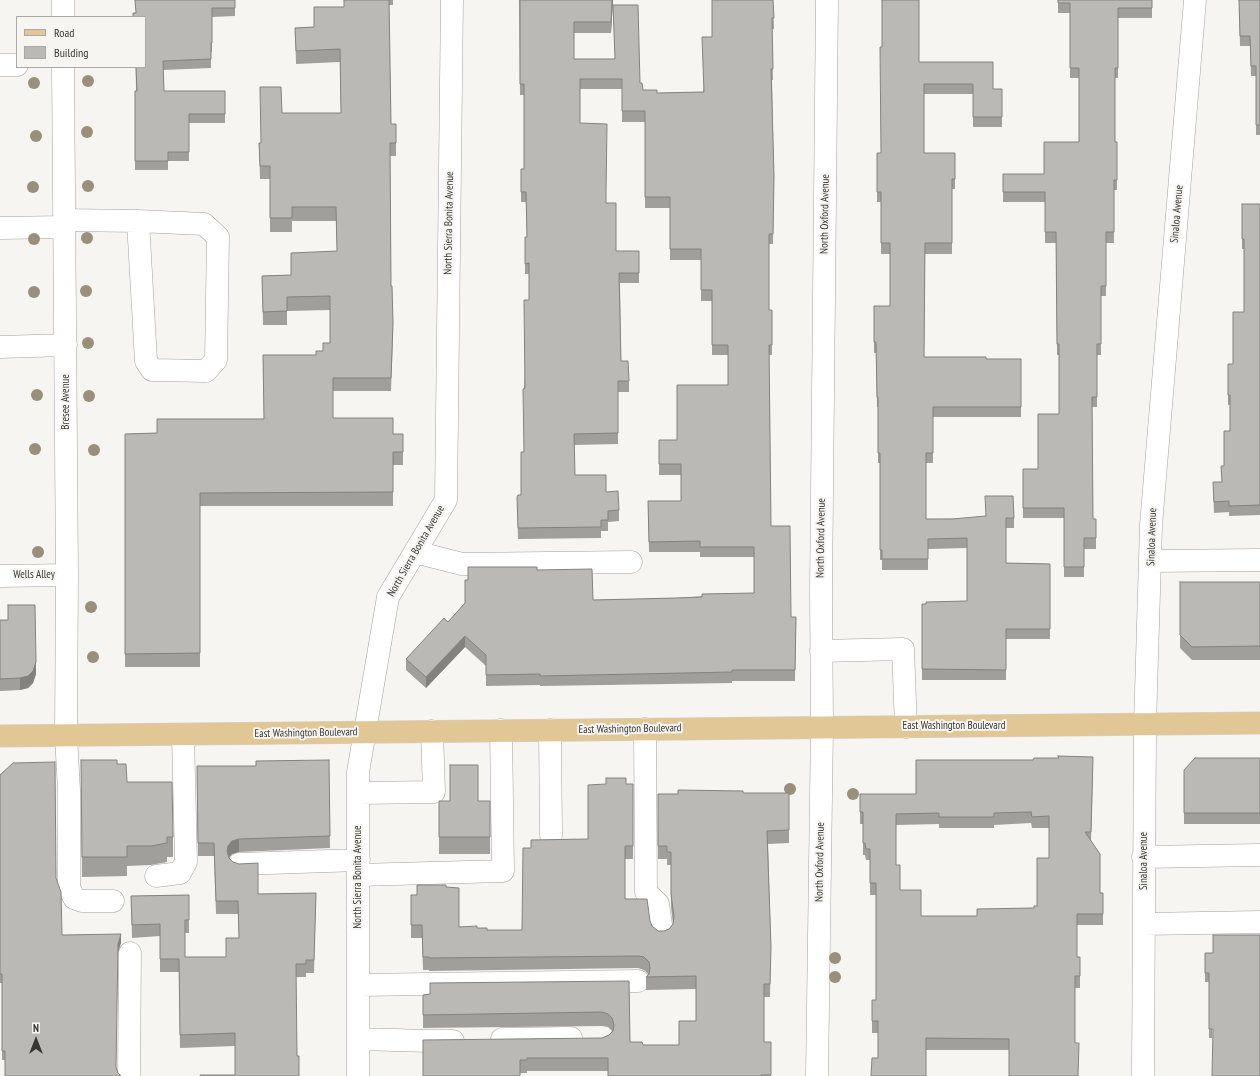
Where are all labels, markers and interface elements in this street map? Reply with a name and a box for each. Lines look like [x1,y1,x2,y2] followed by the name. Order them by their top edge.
[16,16,146,68] legend
[54,25,74,40] text: Road
[54,45,89,60] text: Building
[441,171,457,275] street label: North Sierra Bonita Avenue
[818,174,832,254] street label: North Oxford Avenue
[1168,184,1186,244] street label: Sinaloa Avenue
[59,374,73,430] street label: Bresee Avenue
[814,498,828,578] street label: North Oxford Avenue
[384,503,448,599] street label: North Sierra Bonita Avenue
[1144,508,1160,566] street label: Sinaloa Avenue
[13,568,55,582] street label: Wells Alley
[902,719,1006,733] street label: East Washington Boulevard
[578,722,682,736] street label: East Washington Boulevard
[254,726,358,740] street label: East Washington Boulevard
[813,822,827,902] street label: North Oxford Avenue
[351,825,365,929] street label: North Sierra Bonita Avenue
[1137,832,1151,890] street label: Sinaloa Avenue
[16,1020,56,1060] north arrow
[33,1021,39,1035] text: N

